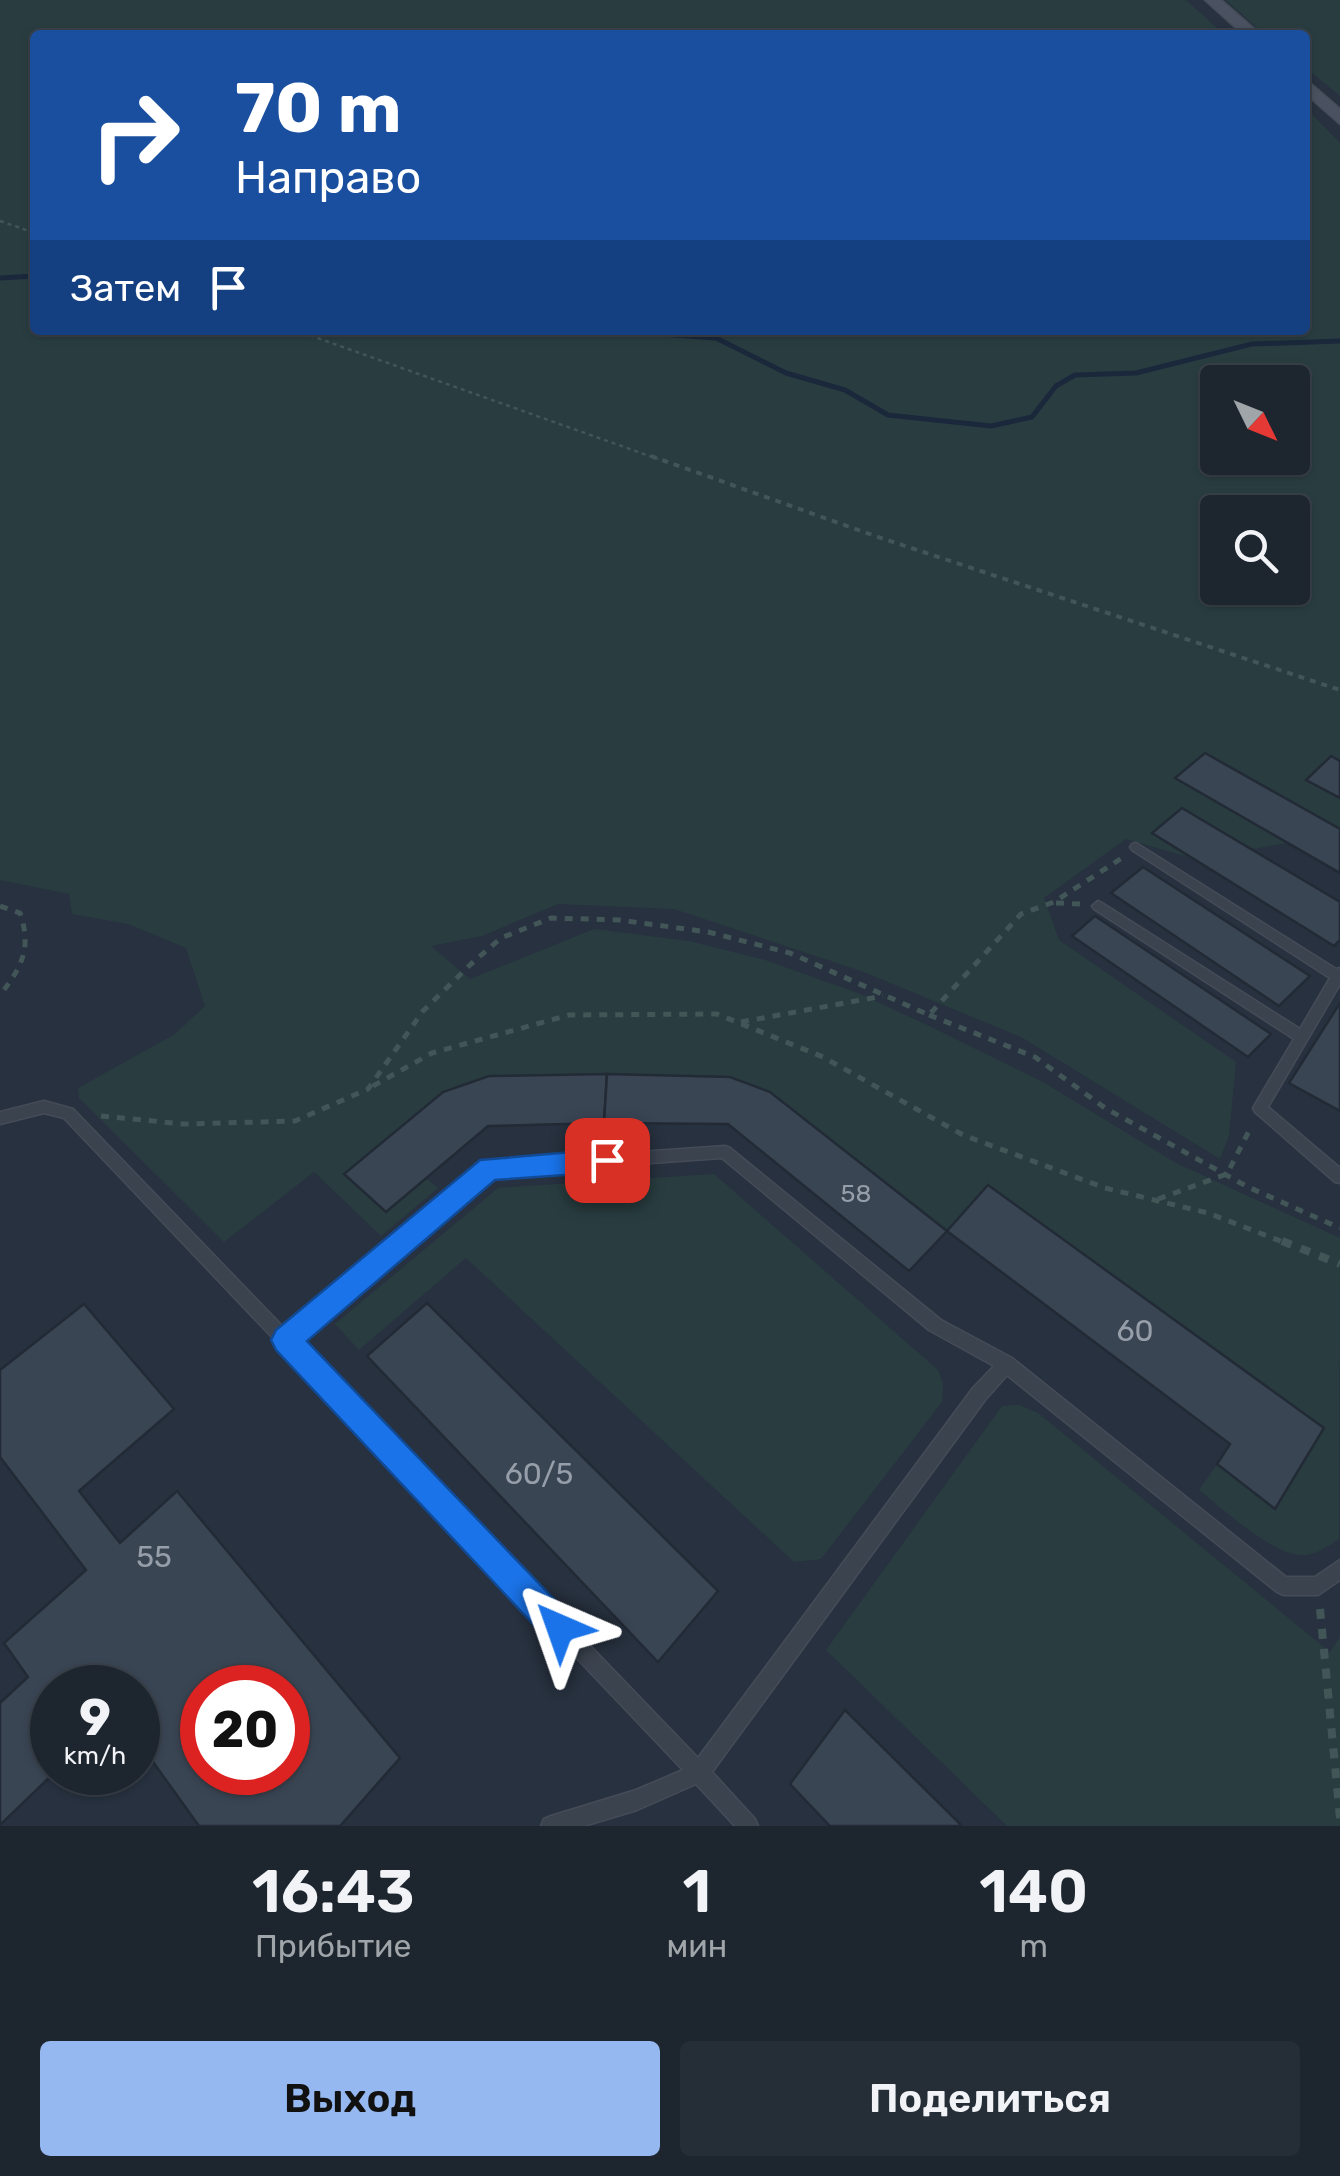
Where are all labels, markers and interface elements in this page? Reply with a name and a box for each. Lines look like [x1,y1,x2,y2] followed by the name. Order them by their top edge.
[235,67,402,150] text: 70 m
[70,70,200,200] icon: right
[235,151,421,204] text: Направо
[201,260,256,315] icon: arrive
[70,265,181,311] text: Затем
[1200,365,1310,475] north arrow
[1200,365,1310,605] map controls
[1200,495,1310,605] button: search
[565,1118,650,1203] pin
[580,1133,635,1188] icon: arrive
[841,1179,871,1208] house number: 58
[1116,1313,1154,1349] house number: 60
[505,1456,573,1492] house number: 60/5
[136,1539,172,1575] house number: 55
[508,1576,612,1680] position arrow
[180,1665,310,1795] speed limit sign: 20
[79,1688,111,1748] text: 9
[64,1741,126,1770] text: km/h
[252,1856,415,1927] text: 16:43
[683,1856,711,1927] text: 1
[979,1856,1088,1927] text: 140
[255,1927,411,1965] text: Прибытие
[666,1927,727,1965] text: мин
[1019,1927,1048,1965] text: m
[40,2041,660,2156] button: Выход
[680,2041,1300,2156] button: Поделиться

